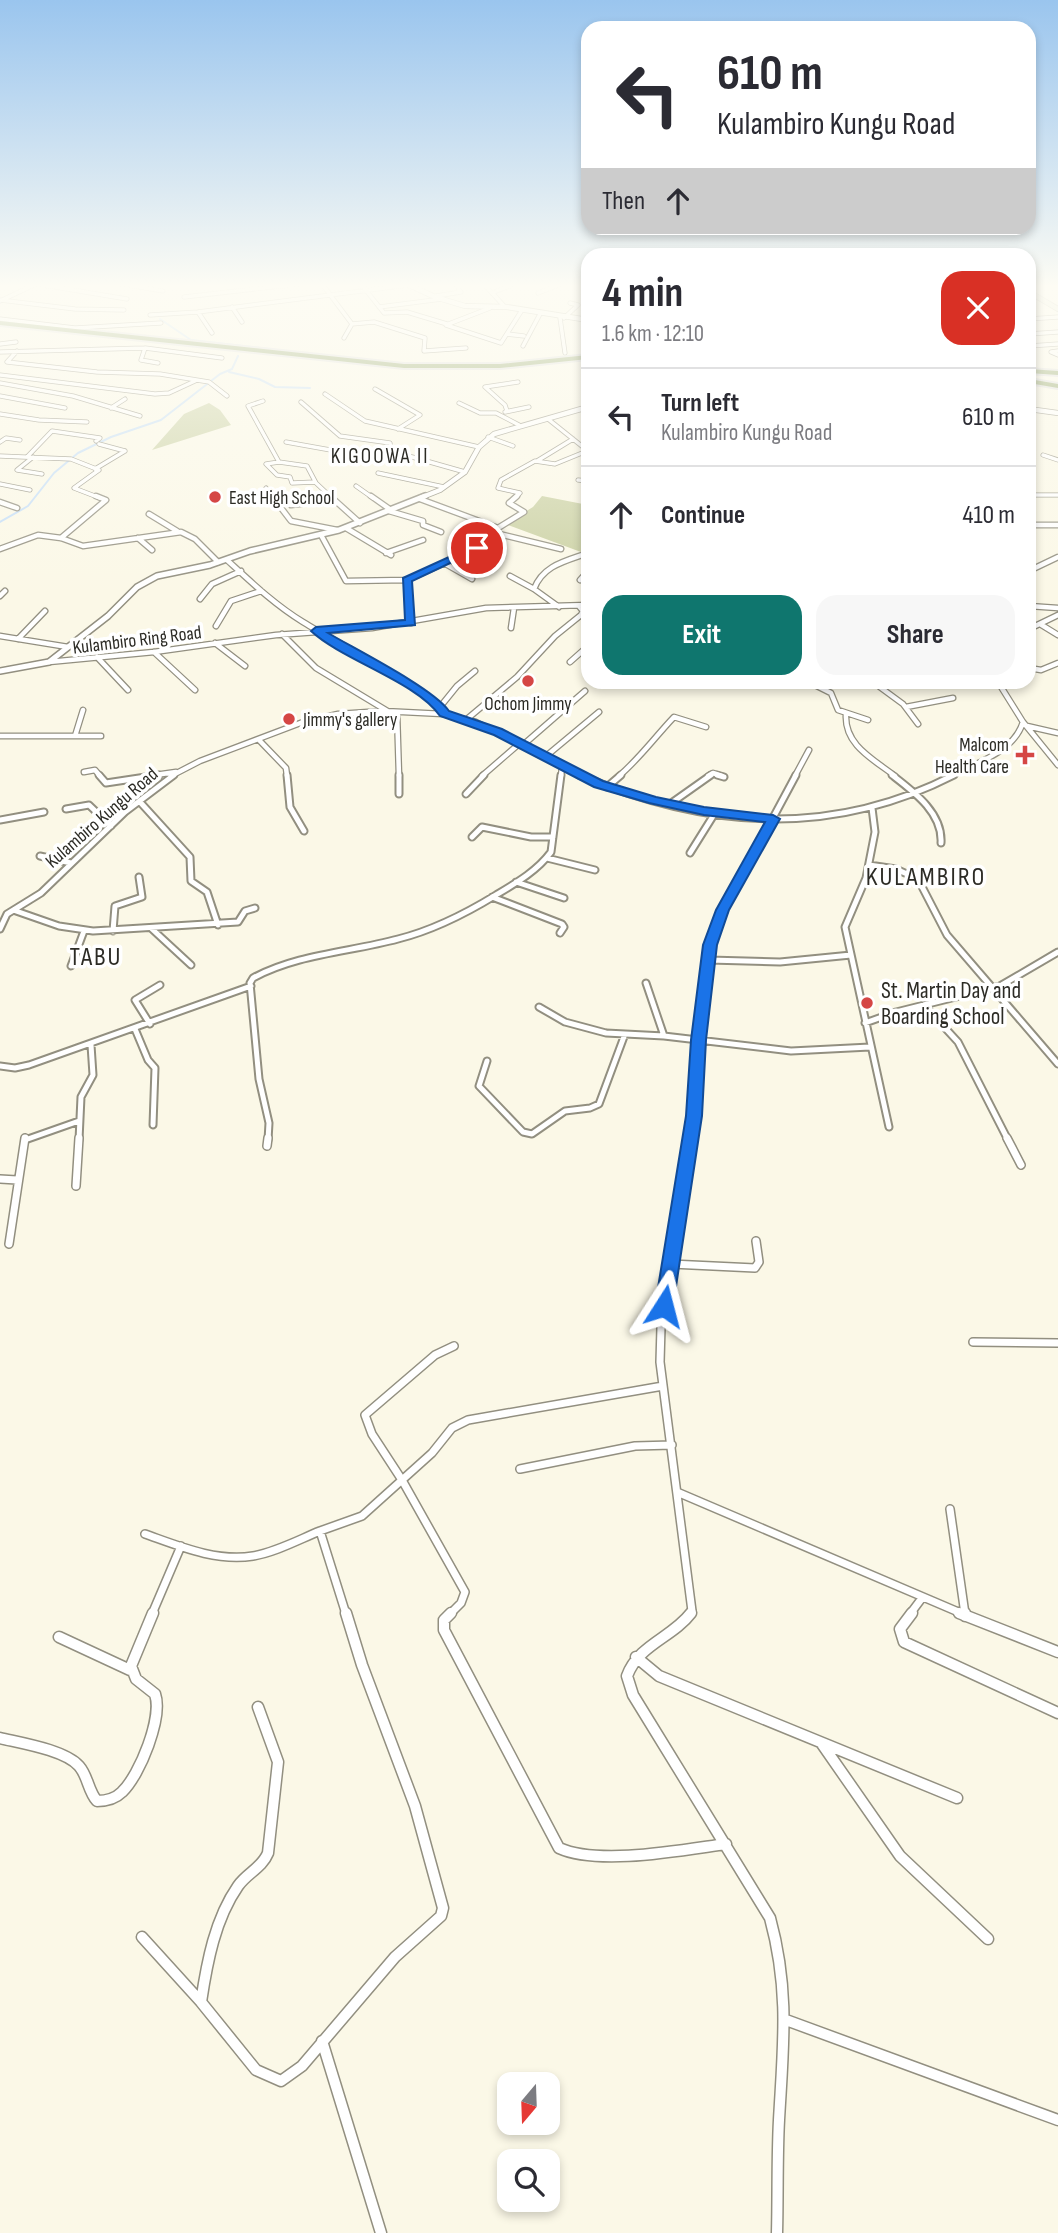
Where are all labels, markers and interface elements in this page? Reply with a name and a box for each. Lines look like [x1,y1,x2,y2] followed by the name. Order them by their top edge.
[717,45,823,104] text: 610 m
[602,49,693,140] icon: left
[717,105,955,144] text: Kulambiro Kungu Road
[659,182,697,220] icon: ahead
[602,186,645,217] text: Then
[602,268,683,319] text: 4 min
[941,271,1015,345] button: close
[602,320,704,348] text: 1.6 km · 12:10
[661,388,739,419] text: Turn left
[602,398,640,436] icon: left
[962,402,1015,433] text: 610 m
[661,419,832,447] text: Kulambiro Kungu Road
[331,444,429,469] district label: KIGOOWA II
[229,487,335,510] place label: East High School
[207,489,223,505] marker: East High School
[602,496,640,534] icon: ahead
[661,500,745,531] text: Continue
[963,500,1015,531] text: 410 m
[447,518,507,578] pin
[458,529,496,567] icon: arrive
[602,595,802,675] button: Exit
[816,595,1015,675] button: Share
[71,621,203,660] street label: Kulambiro Ring Road
[520,673,536,689] marker: Ochom Jimmy
[484,693,572,716] place label: Ochom Jimmy
[302,709,398,732] place label: Jimmy's gallery
[281,711,297,727] marker: Jimmy's gallery
[935,734,1009,779] place label: Malcom Health Care
[1015,745,1035,765] marker: Malcom Health Care
[41,763,163,873] street label: Kulambiro Kungu Road
[866,862,986,893] district label: KULAMBIRO
[69,942,123,973] district label: TABU
[881,977,1021,1031] place label: St. Martin Day and Boarding School
[859,995,875,1011] marker: St. Martin Day and Boarding School
[627,1269,701,1343] position arrow
[497,2072,560,2135] north arrow
[497,2072,560,2212] map controls
[497,2149,560,2212] button: search

